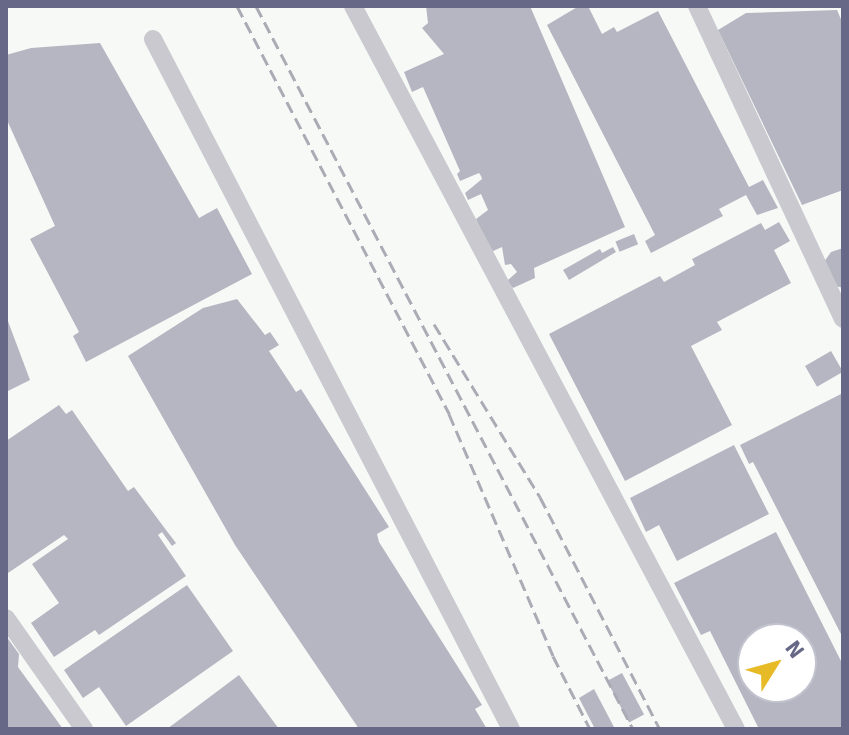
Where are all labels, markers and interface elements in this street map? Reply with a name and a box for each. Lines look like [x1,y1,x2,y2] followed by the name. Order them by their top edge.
[737,623,817,703] north arrow
[780,635,810,664] text: N

